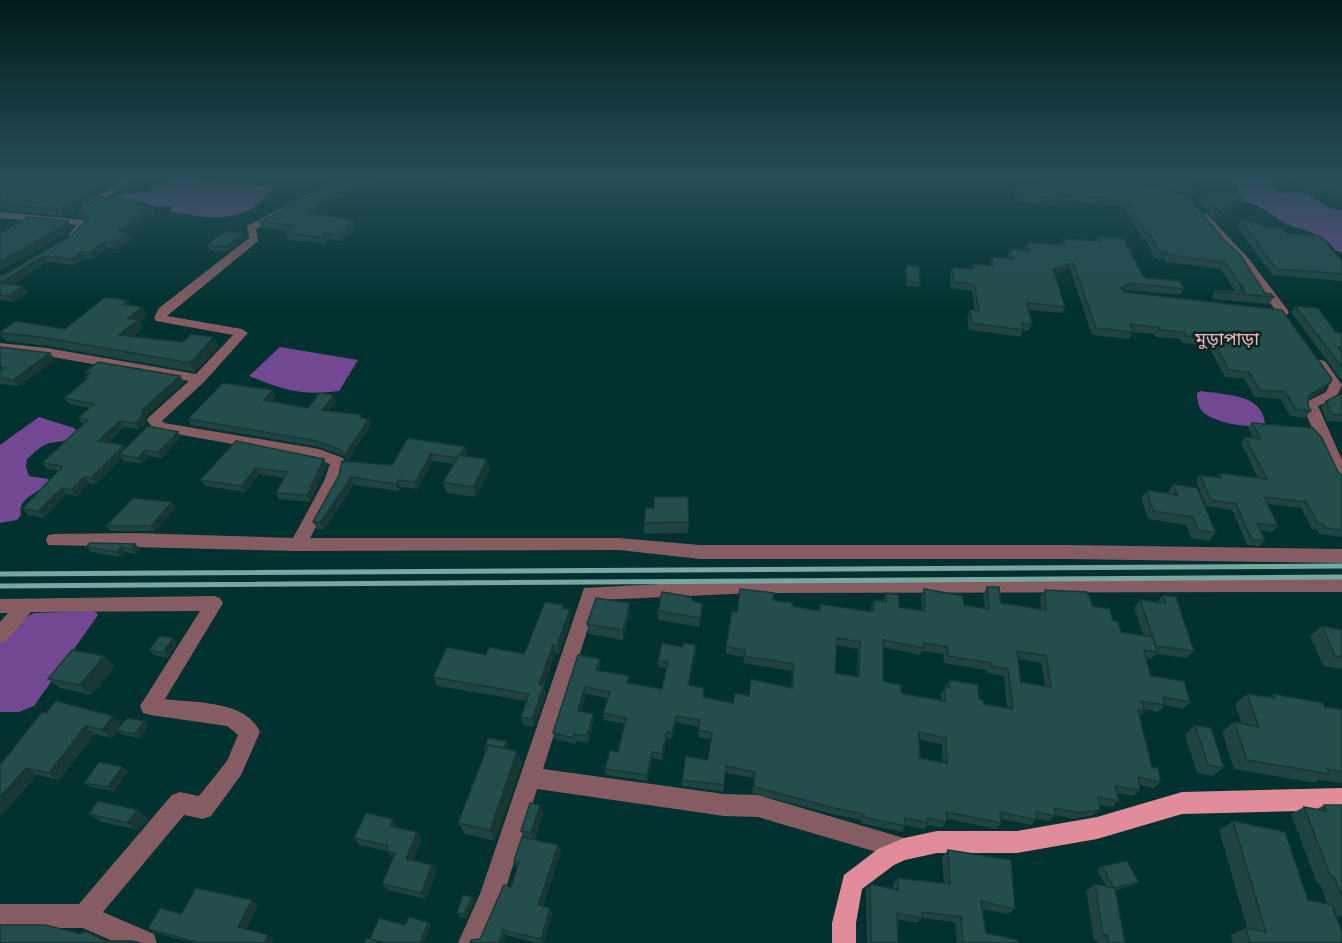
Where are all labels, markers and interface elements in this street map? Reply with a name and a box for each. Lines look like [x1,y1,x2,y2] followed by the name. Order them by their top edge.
[1194,326,1259,350] district label: মুড়াপাড়া

